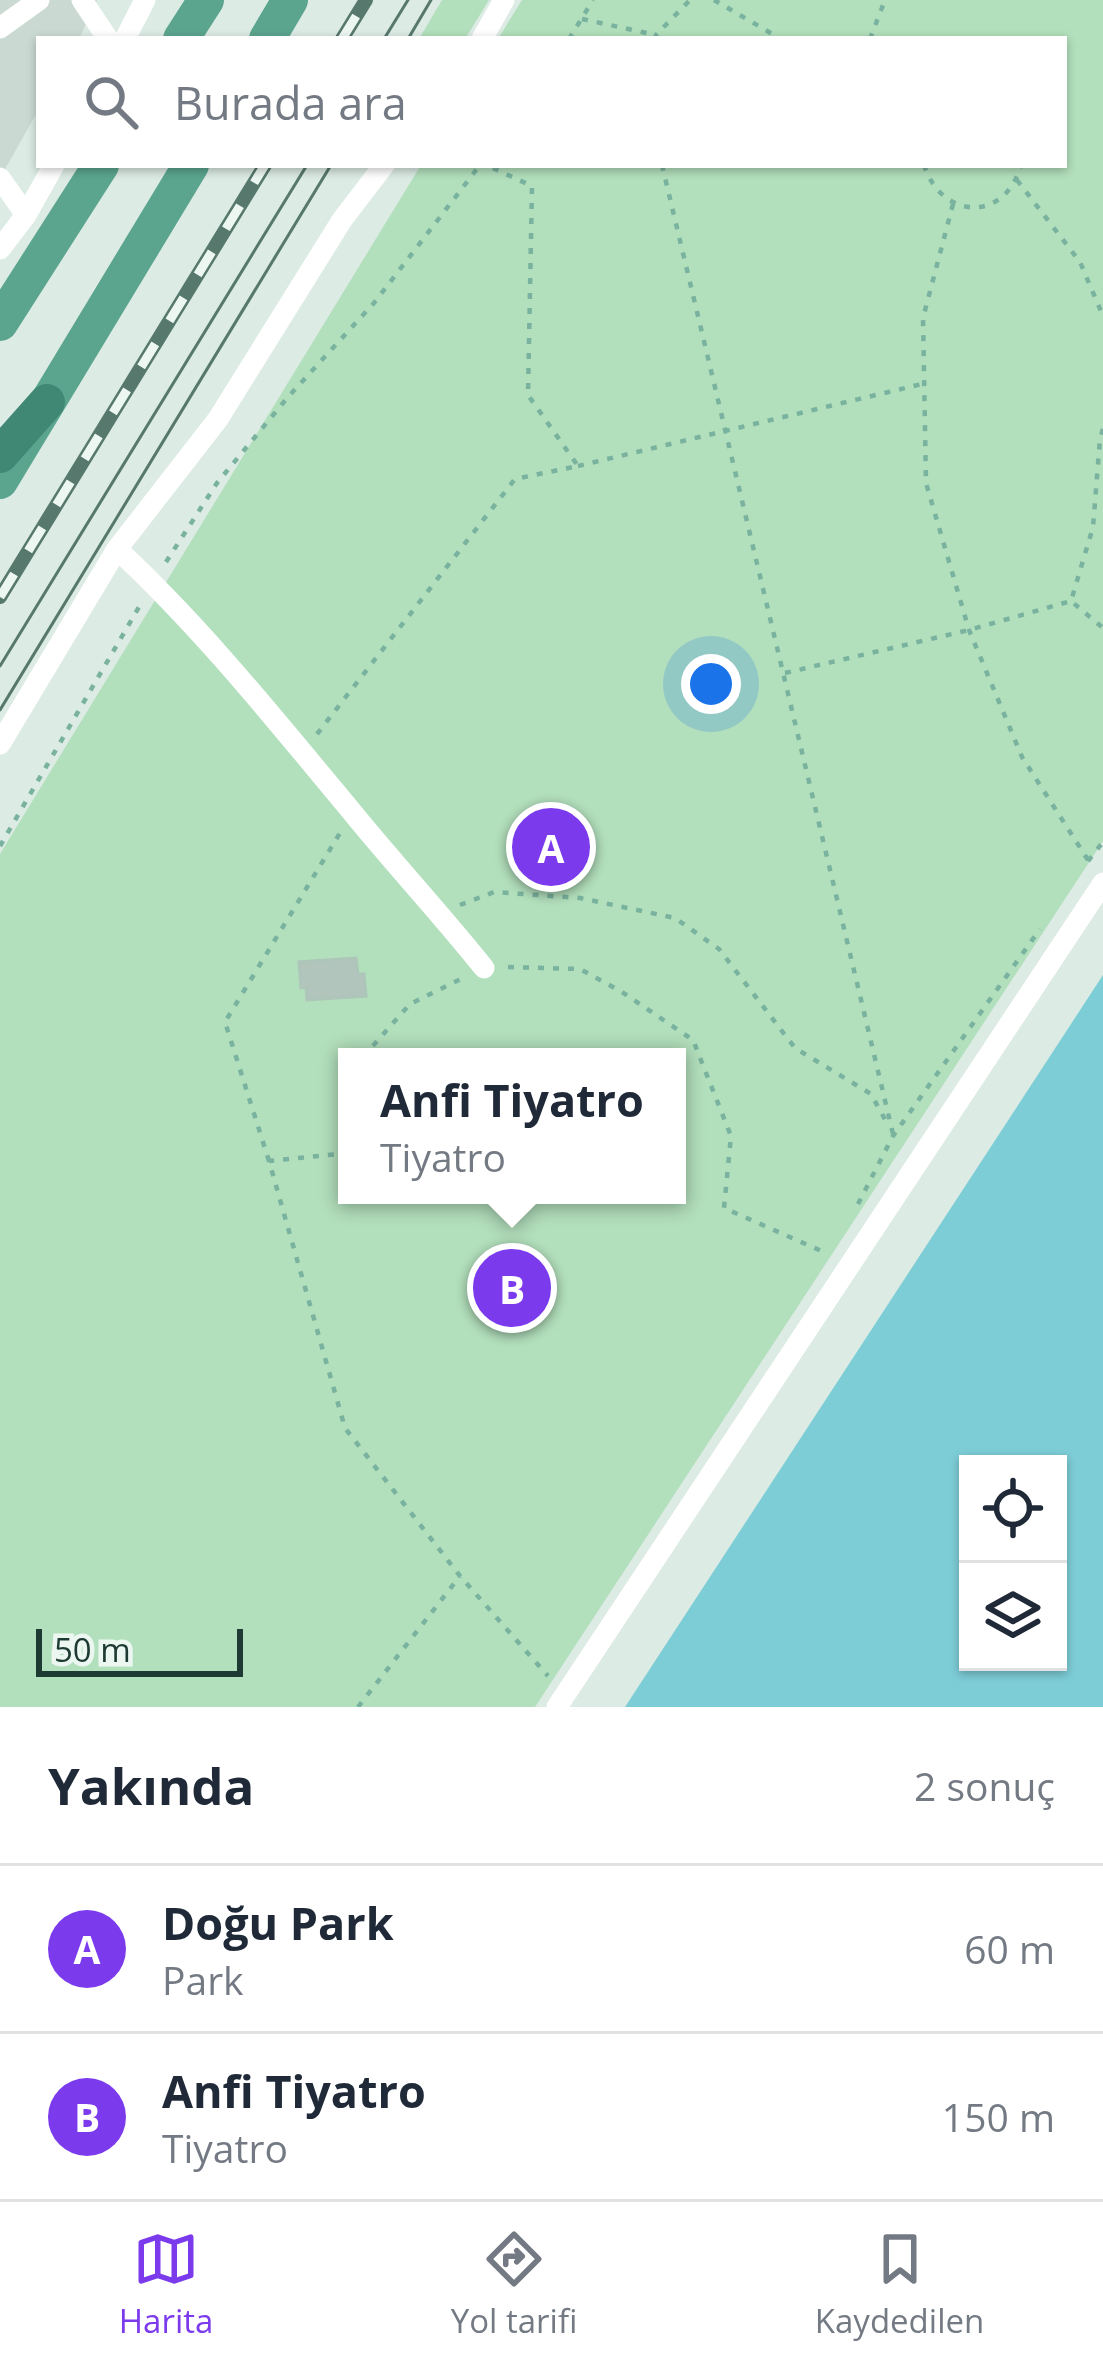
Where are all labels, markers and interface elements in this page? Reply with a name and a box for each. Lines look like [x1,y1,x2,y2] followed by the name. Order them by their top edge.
[36,36,1067,168] search box
[78,69,144,135] icon: search
[174,72,407,133] text: Burada ara
[681,654,741,714] your location
[512,802,590,892] pin: A
[338,1048,686,1204] popup
[380,1069,644,1130] text: Anfi Tiyatro
[380,1130,506,1183] text: Tiyatro
[473,1243,551,1333] pin: B
[959,1455,1067,1671] map controls
[959,1455,1067,1563] button: locate
[959,1563,1067,1671] button: layers
[36,1623,243,1676] scale bar
[54,1627,131,1672] text: 50 m
[48,1750,254,1820] text: Yakında
[914,1759,1055,1812] text: 2 sonuç
[162,1892,394,1953] text: Doğu Park
[74,1922,100,1975] text: A
[964,1922,1055,1975] text: 60 m
[162,1953,244,2006] text: Park
[162,2060,426,2121] text: Anfi Tiyatro
[74,2090,100,2143] text: B
[942,2090,1055,2143] text: 150 m
[162,2121,288,2174] text: Tiyatro
[119,2226,213,2343] tab: Harita
[451,2226,577,2343] tab: Yol tarifi
[815,2226,984,2343] tab: Kaydedilen

